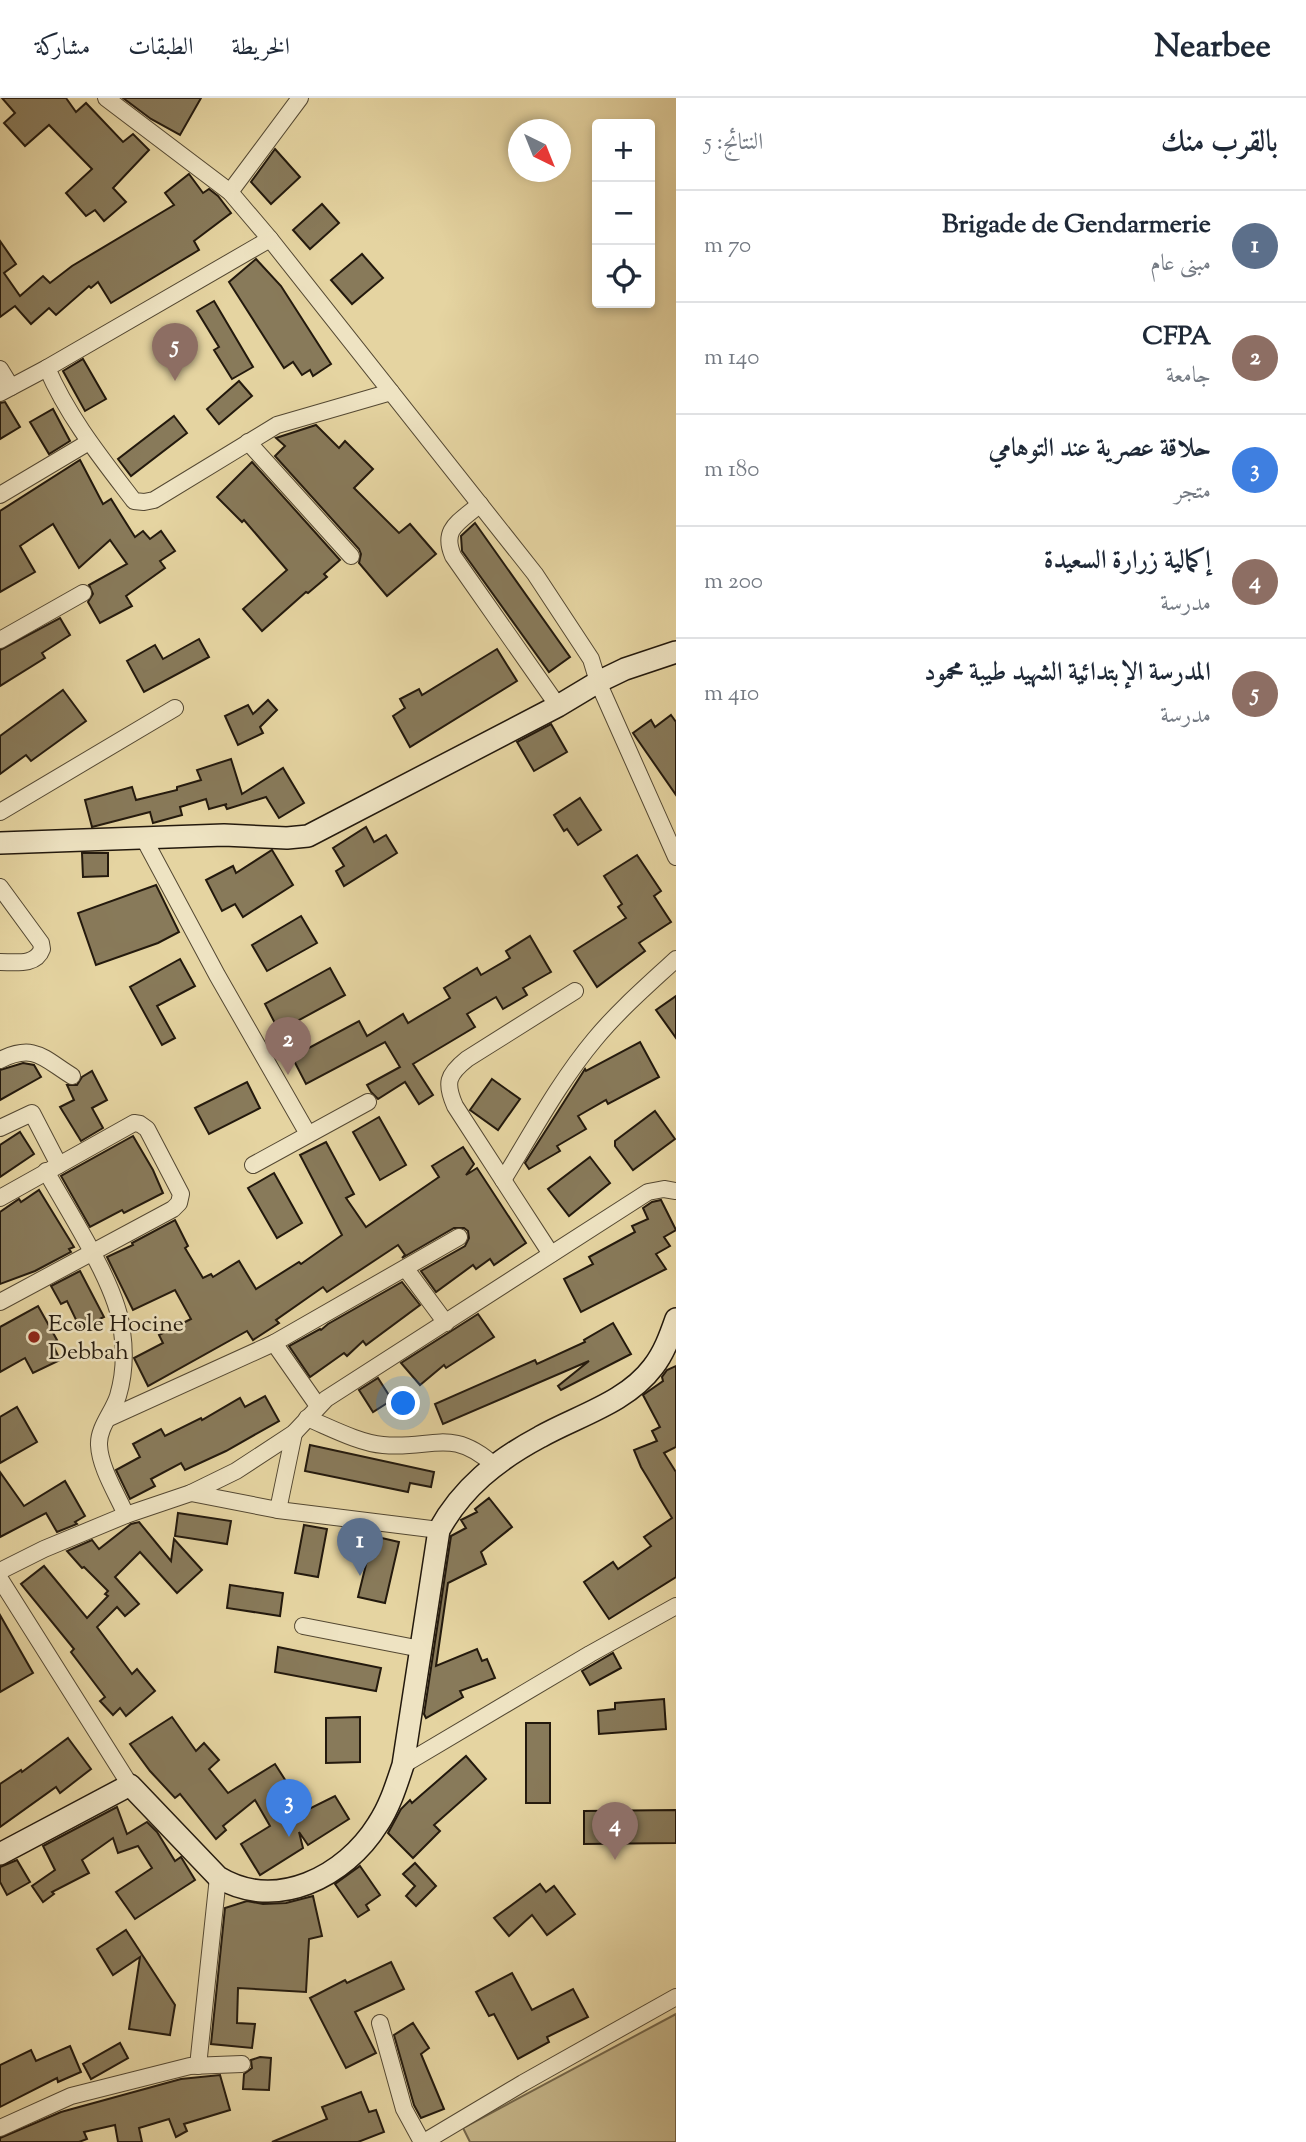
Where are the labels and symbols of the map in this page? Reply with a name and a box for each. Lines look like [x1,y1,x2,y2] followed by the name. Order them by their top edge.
[508,119,571,182] north arrow
[152,323,198,381] pin: 5
[265,1017,311,1075] pin: 2
[48,1308,184,1370] place label: Ecole Hocine Debbah
[26,1329,42,1345] marker: Ecole Hocine Debbah
[386,1386,420,1420] your location
[337,1518,383,1576] pin: 1
[266,1779,312,1837] pin: 3
[592,1802,638,1860] pin: 4

